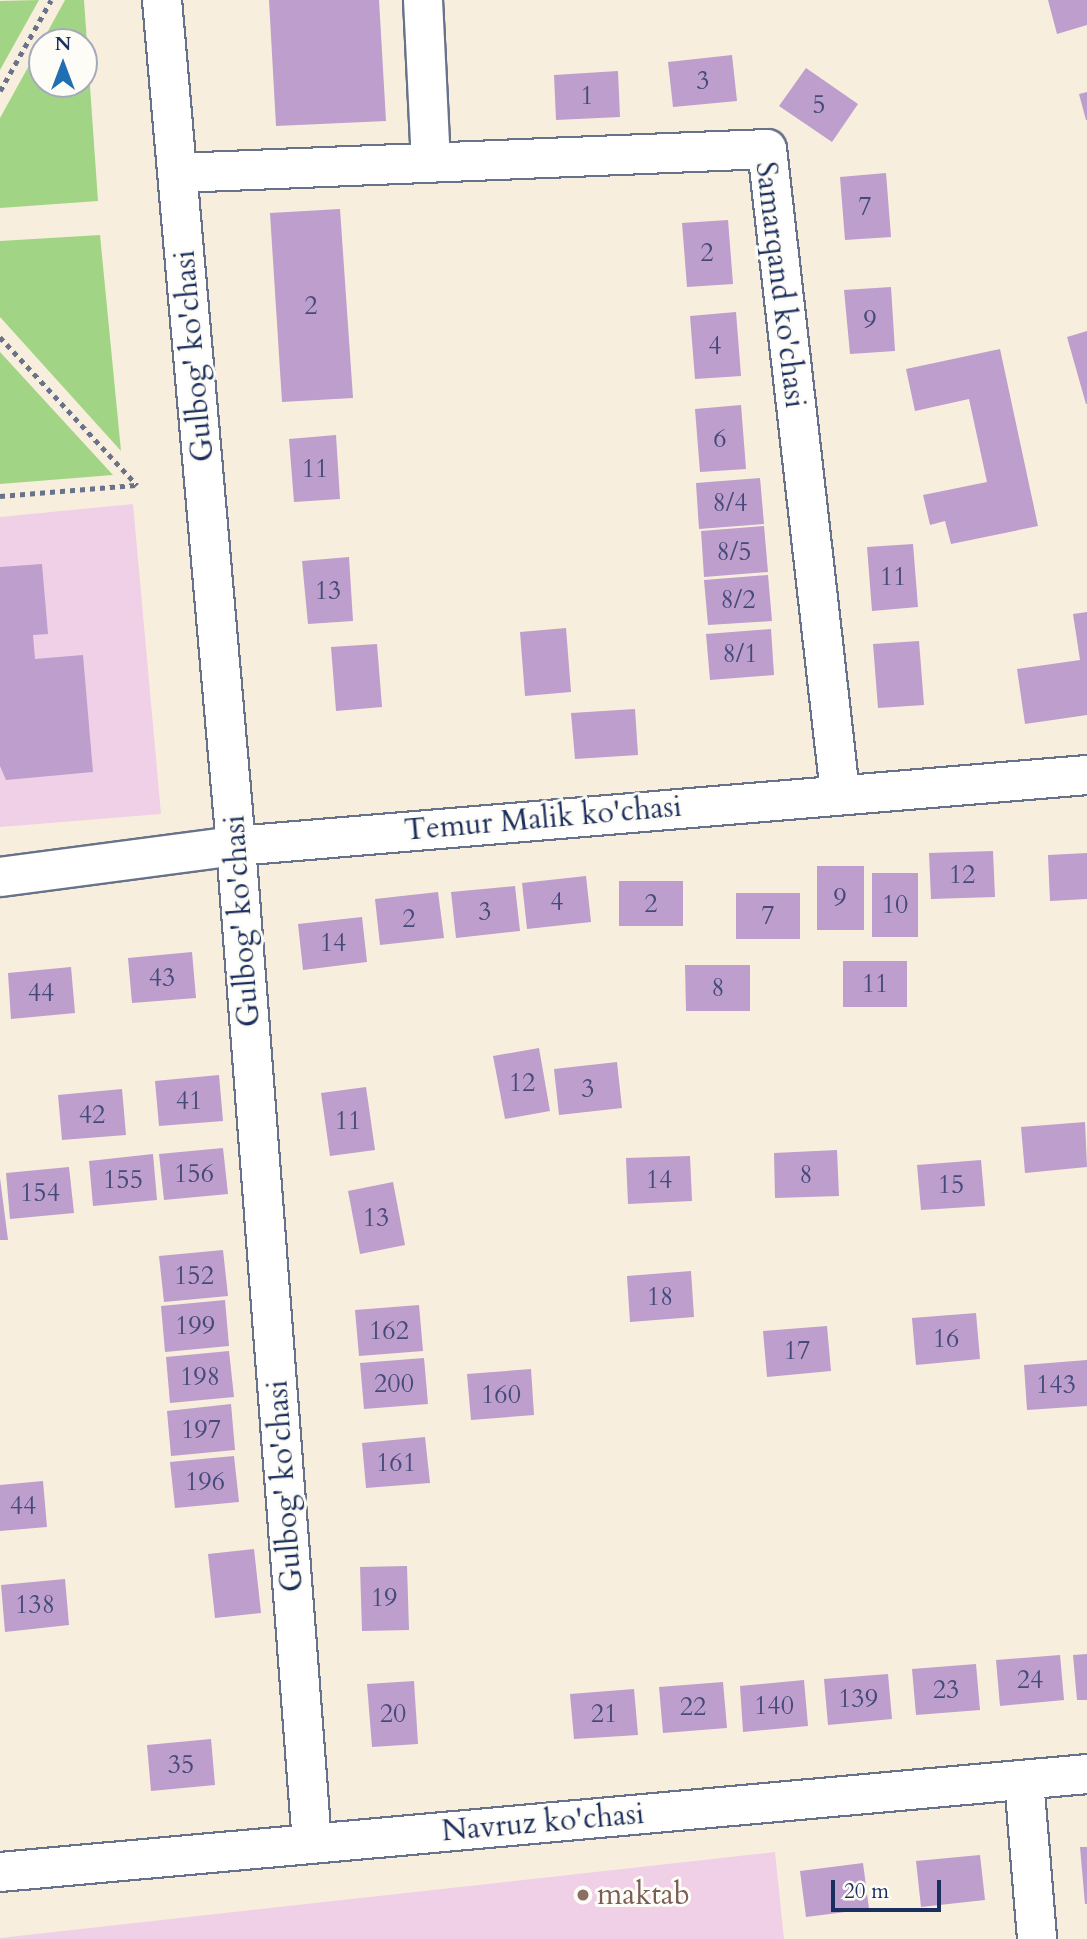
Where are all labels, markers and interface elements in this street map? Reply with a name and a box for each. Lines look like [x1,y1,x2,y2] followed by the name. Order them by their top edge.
[28,28,98,98] north arrow
[55,31,71,57] text: N
[696,65,710,97] house number: 3
[580,80,594,112] house number: 1
[812,89,826,121] house number: 5
[747,160,813,410] street label: Samarqand ko'chasi
[858,191,872,223] house number: 7
[700,237,714,269] house number: 2
[167,249,221,463] street label: Gulbog' ko'chasi
[304,290,318,322] house number: 2
[863,304,877,336] house number: 9
[708,330,722,362] house number: 4
[713,423,727,455] house number: 6
[302,453,328,485] house number: 11
[712,487,748,519] house number: 8/4
[716,536,752,568] house number: 8/5
[880,561,906,593] house number: 11
[315,575,341,607] house number: 13
[720,584,756,616] house number: 8/2
[722,638,758,670] house number: 8/1
[403,789,683,849] street label: Temur Malik ko'chasi
[217,814,267,1028] street label: Gulbog' ko'chasi
[949,859,975,891] house number: 12
[833,882,847,914] house number: 9
[550,886,564,918] house number: 4
[644,888,658,920] house number: 2
[882,889,908,921] house number: 10
[478,896,492,928] house number: 3
[761,900,775,932] house number: 7
[402,903,416,935] house number: 2
[320,927,346,959] house number: 14
[149,962,175,994] house number: 43
[862,968,888,1000] house number: 11
[711,972,725,1004] house number: 8
[28,977,54,1009] house number: 44
[509,1067,535,1099] house number: 12
[581,1073,595,1105] house number: 3
[176,1085,202,1117] house number: 41
[79,1099,105,1131] house number: 42
[335,1105,361,1137] house number: 11
[174,1158,214,1190] house number: 156
[799,1159,813,1191] house number: 8
[103,1164,143,1196] house number: 155
[646,1164,672,1196] house number: 14
[938,1169,964,1201] house number: 15
[20,1177,60,1209] house number: 154
[363,1202,389,1234] house number: 13
[174,1260,214,1292] house number: 152
[647,1281,673,1313] house number: 18
[175,1310,215,1342] house number: 199
[369,1315,409,1347] house number: 162
[933,1323,959,1355] house number: 16
[784,1335,810,1367] house number: 17
[180,1361,220,1393] house number: 198
[374,1368,414,1400] house number: 200
[1036,1369,1076,1401] house number: 143
[260,1379,310,1593] street label: Gulbog' ko'chasi
[481,1379,521,1411] house number: 160
[181,1414,221,1446] house number: 197
[376,1447,416,1479] house number: 161
[185,1466,225,1498] house number: 196
[10,1490,36,1522] house number: 44
[371,1582,397,1614] house number: 19
[15,1589,55,1621] house number: 138
[1017,1664,1043,1696] house number: 24
[933,1674,959,1706] house number: 23
[838,1683,878,1715] house number: 139
[754,1690,794,1722] house number: 140
[680,1691,706,1723] house number: 22
[380,1698,406,1730] house number: 20
[591,1698,617,1730] house number: 21
[168,1749,194,1781] house number: 35
[440,1796,646,1850] street label: Navruz ko'chasi
[835,1866,945,1910] scale bar
[597,1877,690,1913] place label: maktab
[844,1877,889,1906] text: 20 m
[575,1887,591,1903] marker: maktab

